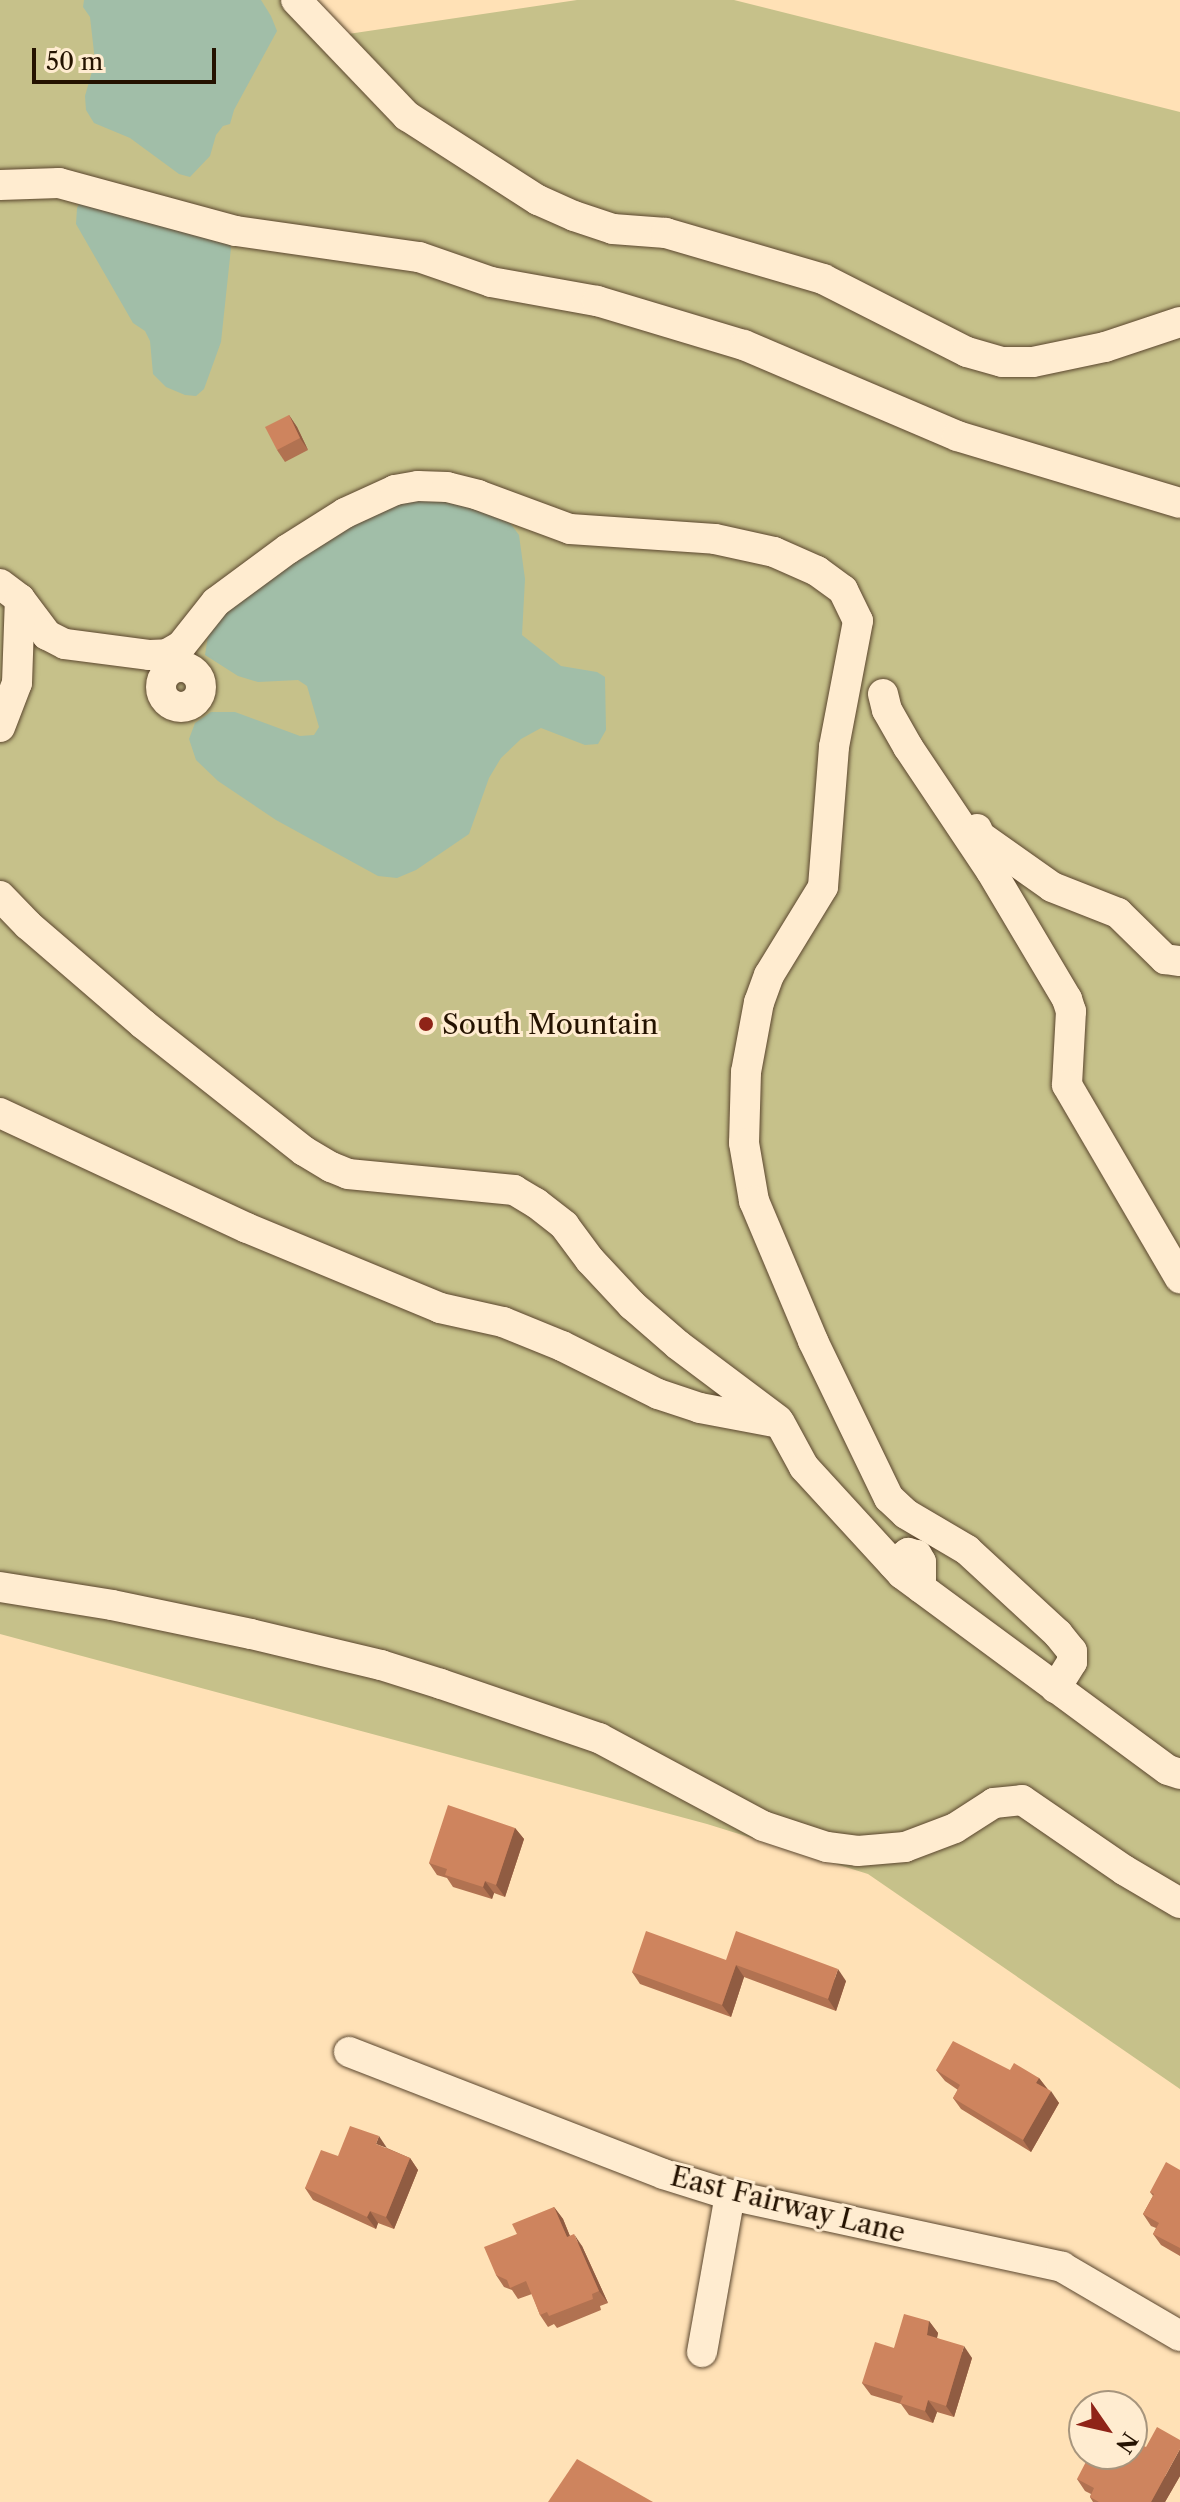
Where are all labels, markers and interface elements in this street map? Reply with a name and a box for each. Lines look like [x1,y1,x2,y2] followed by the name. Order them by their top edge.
[36,32,220,82] scale bar
[46,47,103,76] text: 50 m
[442,1007,658,1041] place label: South Mountain
[417,1015,435,1033] marker: South Mountain
[667,2158,909,2250] street label: East Fairway Lane
[1068,2390,1148,2470] north arrow
[1110,2427,1143,2458] text: N

